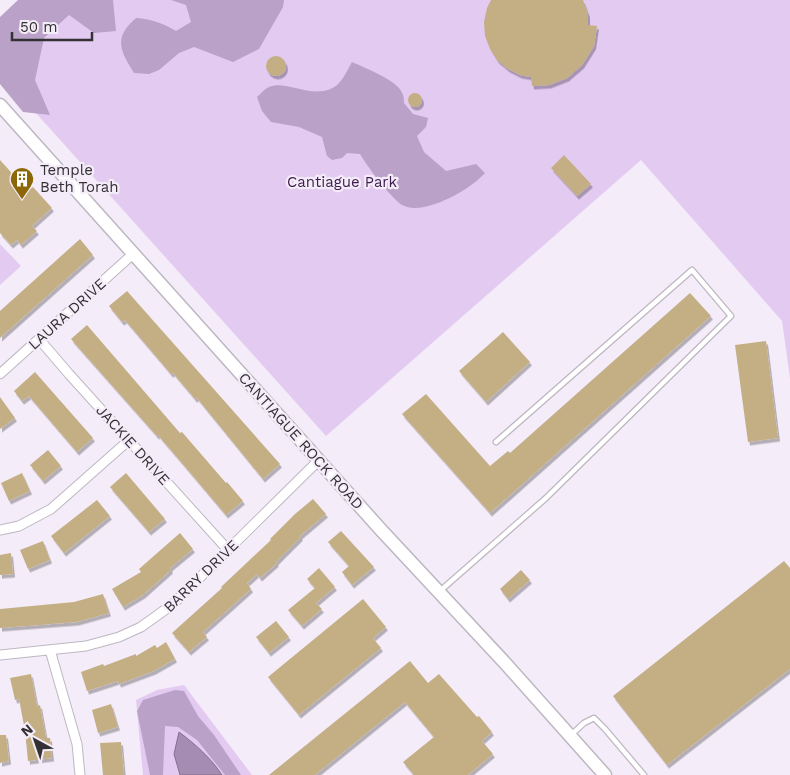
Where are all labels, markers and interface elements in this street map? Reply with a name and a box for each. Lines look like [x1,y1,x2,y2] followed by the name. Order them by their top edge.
[12,10,92,42] scale bar
[20,18,57,36] text: 50 m
[40,161,119,196] place label: Temple Beth Torah
[9,166,35,200] building icon: Temple Beth Torah
[287,173,397,191] park label: Cantiague Park
[25,274,109,354] street label: LAURA DRIVE
[235,369,367,513] street label: CANTIAGUE ROCK ROAD
[92,401,174,489] street label: JACKIE DRIVE
[160,536,242,616] street label: BARRY DRIVE
[10,715,60,765] north arrow
[18,721,36,740] text: N

